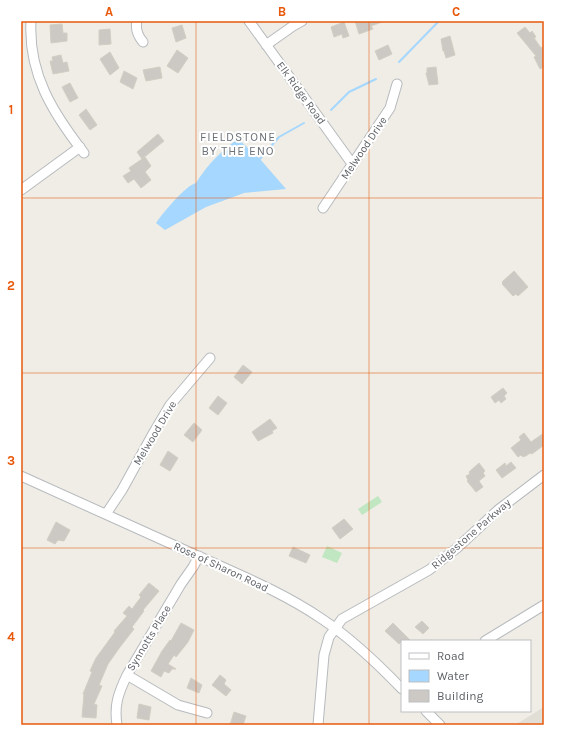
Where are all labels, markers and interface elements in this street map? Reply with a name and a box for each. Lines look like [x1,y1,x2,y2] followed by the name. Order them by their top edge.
[105,4,113,19] text: A
[278,4,286,19] text: B
[452,4,460,19] text: C
[274,59,328,127] street label: Elk Ridge Road
[9,102,13,117] text: 1
[338,114,390,182] street label: Melwood Drive
[200,130,276,158] district label: FIELDSTONE BY THE ENO
[7,278,15,293] text: 2
[131,398,180,468] street label: Melwood Drive
[7,453,15,468] text: 3
[429,496,513,572] street label: Ridgestone Parkway
[172,539,270,595] street label: Rose of Sharon Road
[124,603,174,673] street label: Synnotts Place
[7,629,15,644] text: 4
[401,640,531,712] legend
[437,649,465,663] text: Road
[437,669,470,683] text: Water
[437,689,484,703] text: Building

